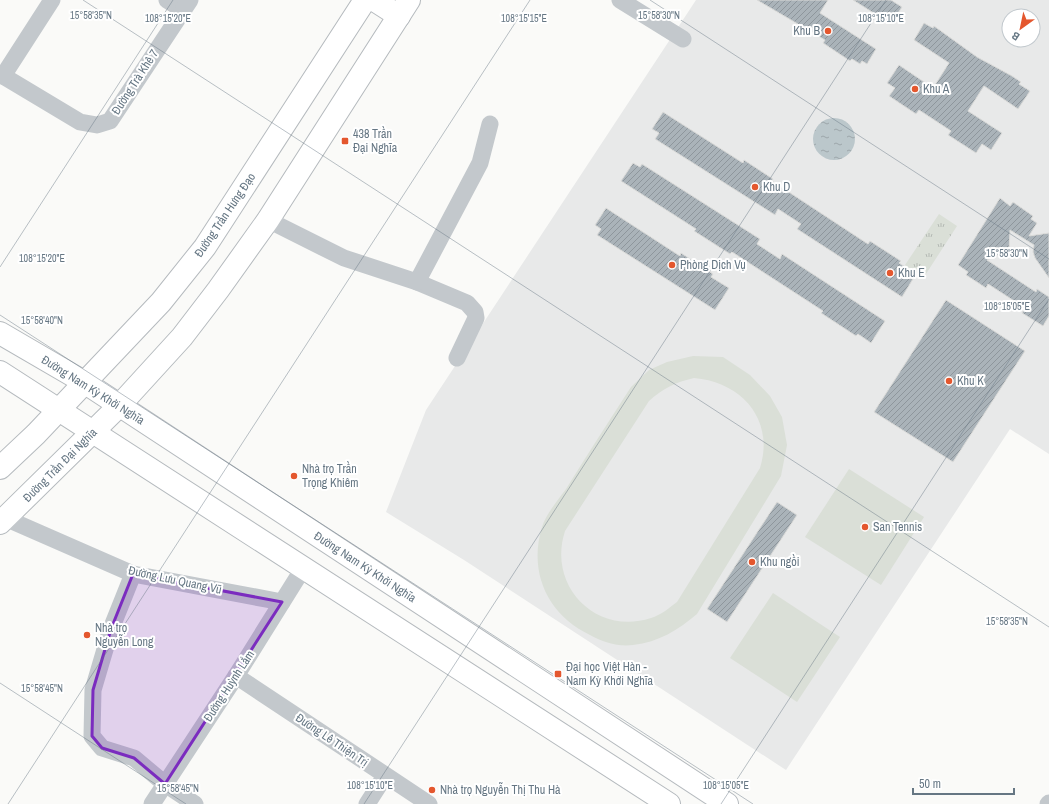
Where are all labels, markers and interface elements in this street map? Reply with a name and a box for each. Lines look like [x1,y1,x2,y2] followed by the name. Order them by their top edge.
[1001,8,1041,48] north arrow
[70,9,112,22] text: 15°58'35"N
[638,9,680,22] text: 15°58'30"N
[145,12,191,25] text: 108°15'20"E
[501,12,547,25] text: 108°15'15"E
[858,12,904,25] text: 108°15'10"E
[793,23,820,39] place label: Khu B
[823,26,833,36] marker: Khu B
[1009,28,1022,44] text: B
[108,46,162,118] street label: Đường Trà Khê 7
[923,81,950,97] place label: Khu A
[910,84,920,94] marker: Khu A
[353,126,398,156] place label: 438 Trần Đại Nghĩa
[340,136,350,146] marker: 438 Trần Đại Nghĩa
[191,170,259,260] street label: Đường Trần Hưng Đạo
[763,179,790,195] place label: Khu D
[750,182,760,192] marker: Khu D
[986,247,1028,260] text: 15°58'30"N
[19,252,65,265] text: 108°15'20"E
[680,257,746,273] place label: Phòng Dịch Vụ
[667,260,677,270] marker: Phòng Dịch Vụ
[898,265,925,281] place label: Khu E
[885,268,895,278] marker: Khu E
[984,300,1030,313] text: 108°15'05"E
[21,314,63,327] text: 15°58'40"N
[38,352,148,429] street label: Đường Nam Kỳ Khởi Nghĩa
[957,373,984,389] place label: Khu K
[944,376,954,386] marker: Khu K
[20,424,101,505] street label: Đường Trần Đại Nghĩa
[302,461,359,491] place label: Nhà trọ Trần Trọng Khiêm
[289,471,299,481] marker: Nhà trọ Trần Trọng Khiêm
[873,519,922,535] place label: San Tennis
[860,522,870,532] marker: San Tennis
[311,528,420,606] street label: Đường Nam Kỳ Khởi Nghĩa
[760,554,799,570] place label: Khu ngồi
[747,557,757,567] marker: Khu ngồi
[127,562,223,598] street label: Đường Lưu Quang Vũ
[986,615,1028,628] text: 15°58'35"N
[95,620,154,650] place label: Nhà trọ Nguyễn Long
[82,630,92,640] marker: Nhà trọ Nguyễn Long
[200,647,258,725] street label: Đường Huỳnh Lắm
[566,659,653,689] place label: Đại học Việt Hàn - Nam Kỳ Khởi Nghĩa
[553,669,563,679] marker: Đại học Việt Hàn - Nam Kỳ Khởi Nghĩa
[21,682,63,695] text: 15°58'45"N
[292,710,372,770] street label: Đường Lê Thiện Trị
[913,770,1014,796] scale bar
[919,776,941,792] text: 50 m
[347,779,393,792] text: 108°15'10"E
[703,779,749,792] text: 108°15'05"E
[157,782,199,795] text: 15°58'45"N
[440,782,561,798] place label: Nhà trọ Nguyễn Thị Thu Hà
[427,785,437,795] marker: Nhà trọ Nguyễn Thị Thu Hà

